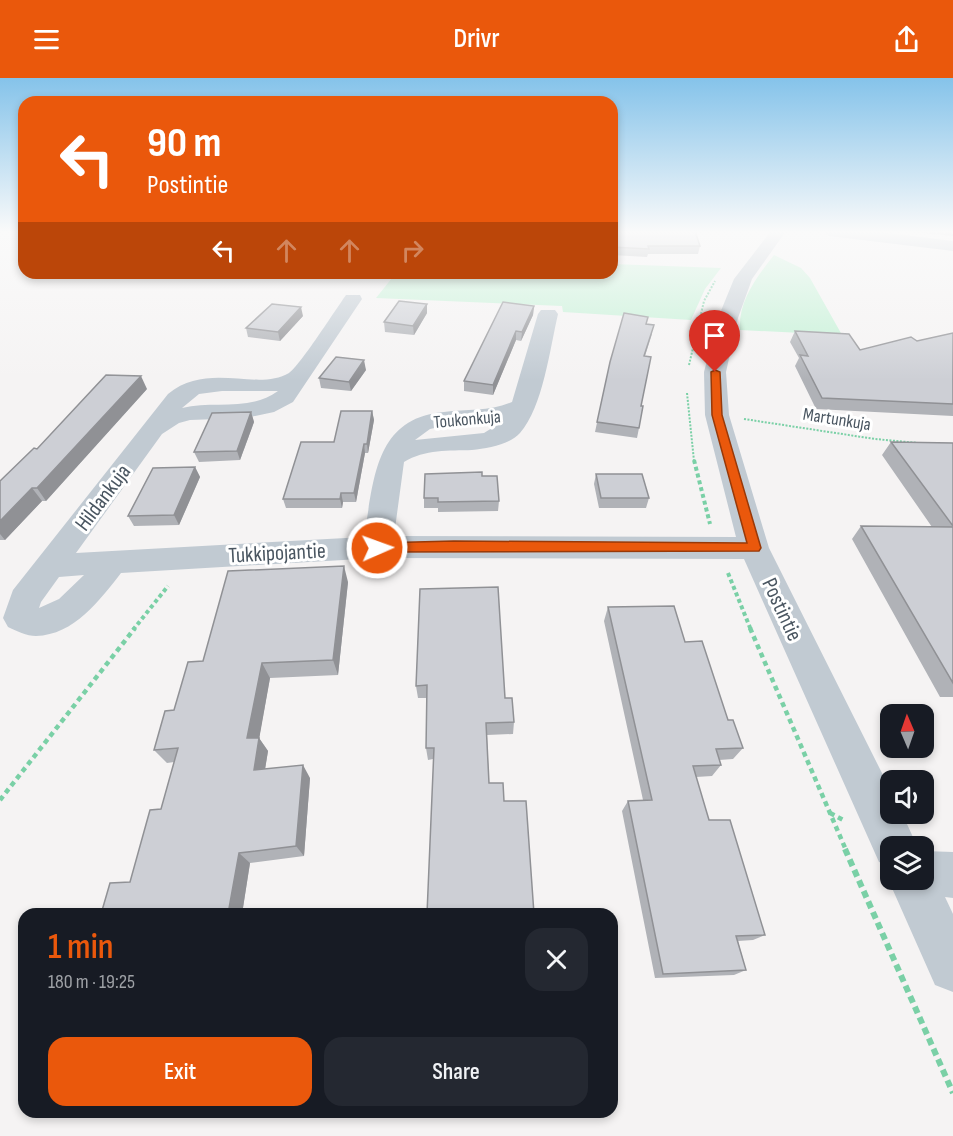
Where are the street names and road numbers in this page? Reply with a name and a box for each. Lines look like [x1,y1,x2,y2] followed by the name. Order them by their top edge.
[802,404,872,435] street label: Martunkuja
[433,406,502,433] street label: Toukonkuja
[69,459,137,537] street label: Hildankuja
[228,537,326,570] street label: Tukkipojantie
[755,574,808,645] street label: Postintie

